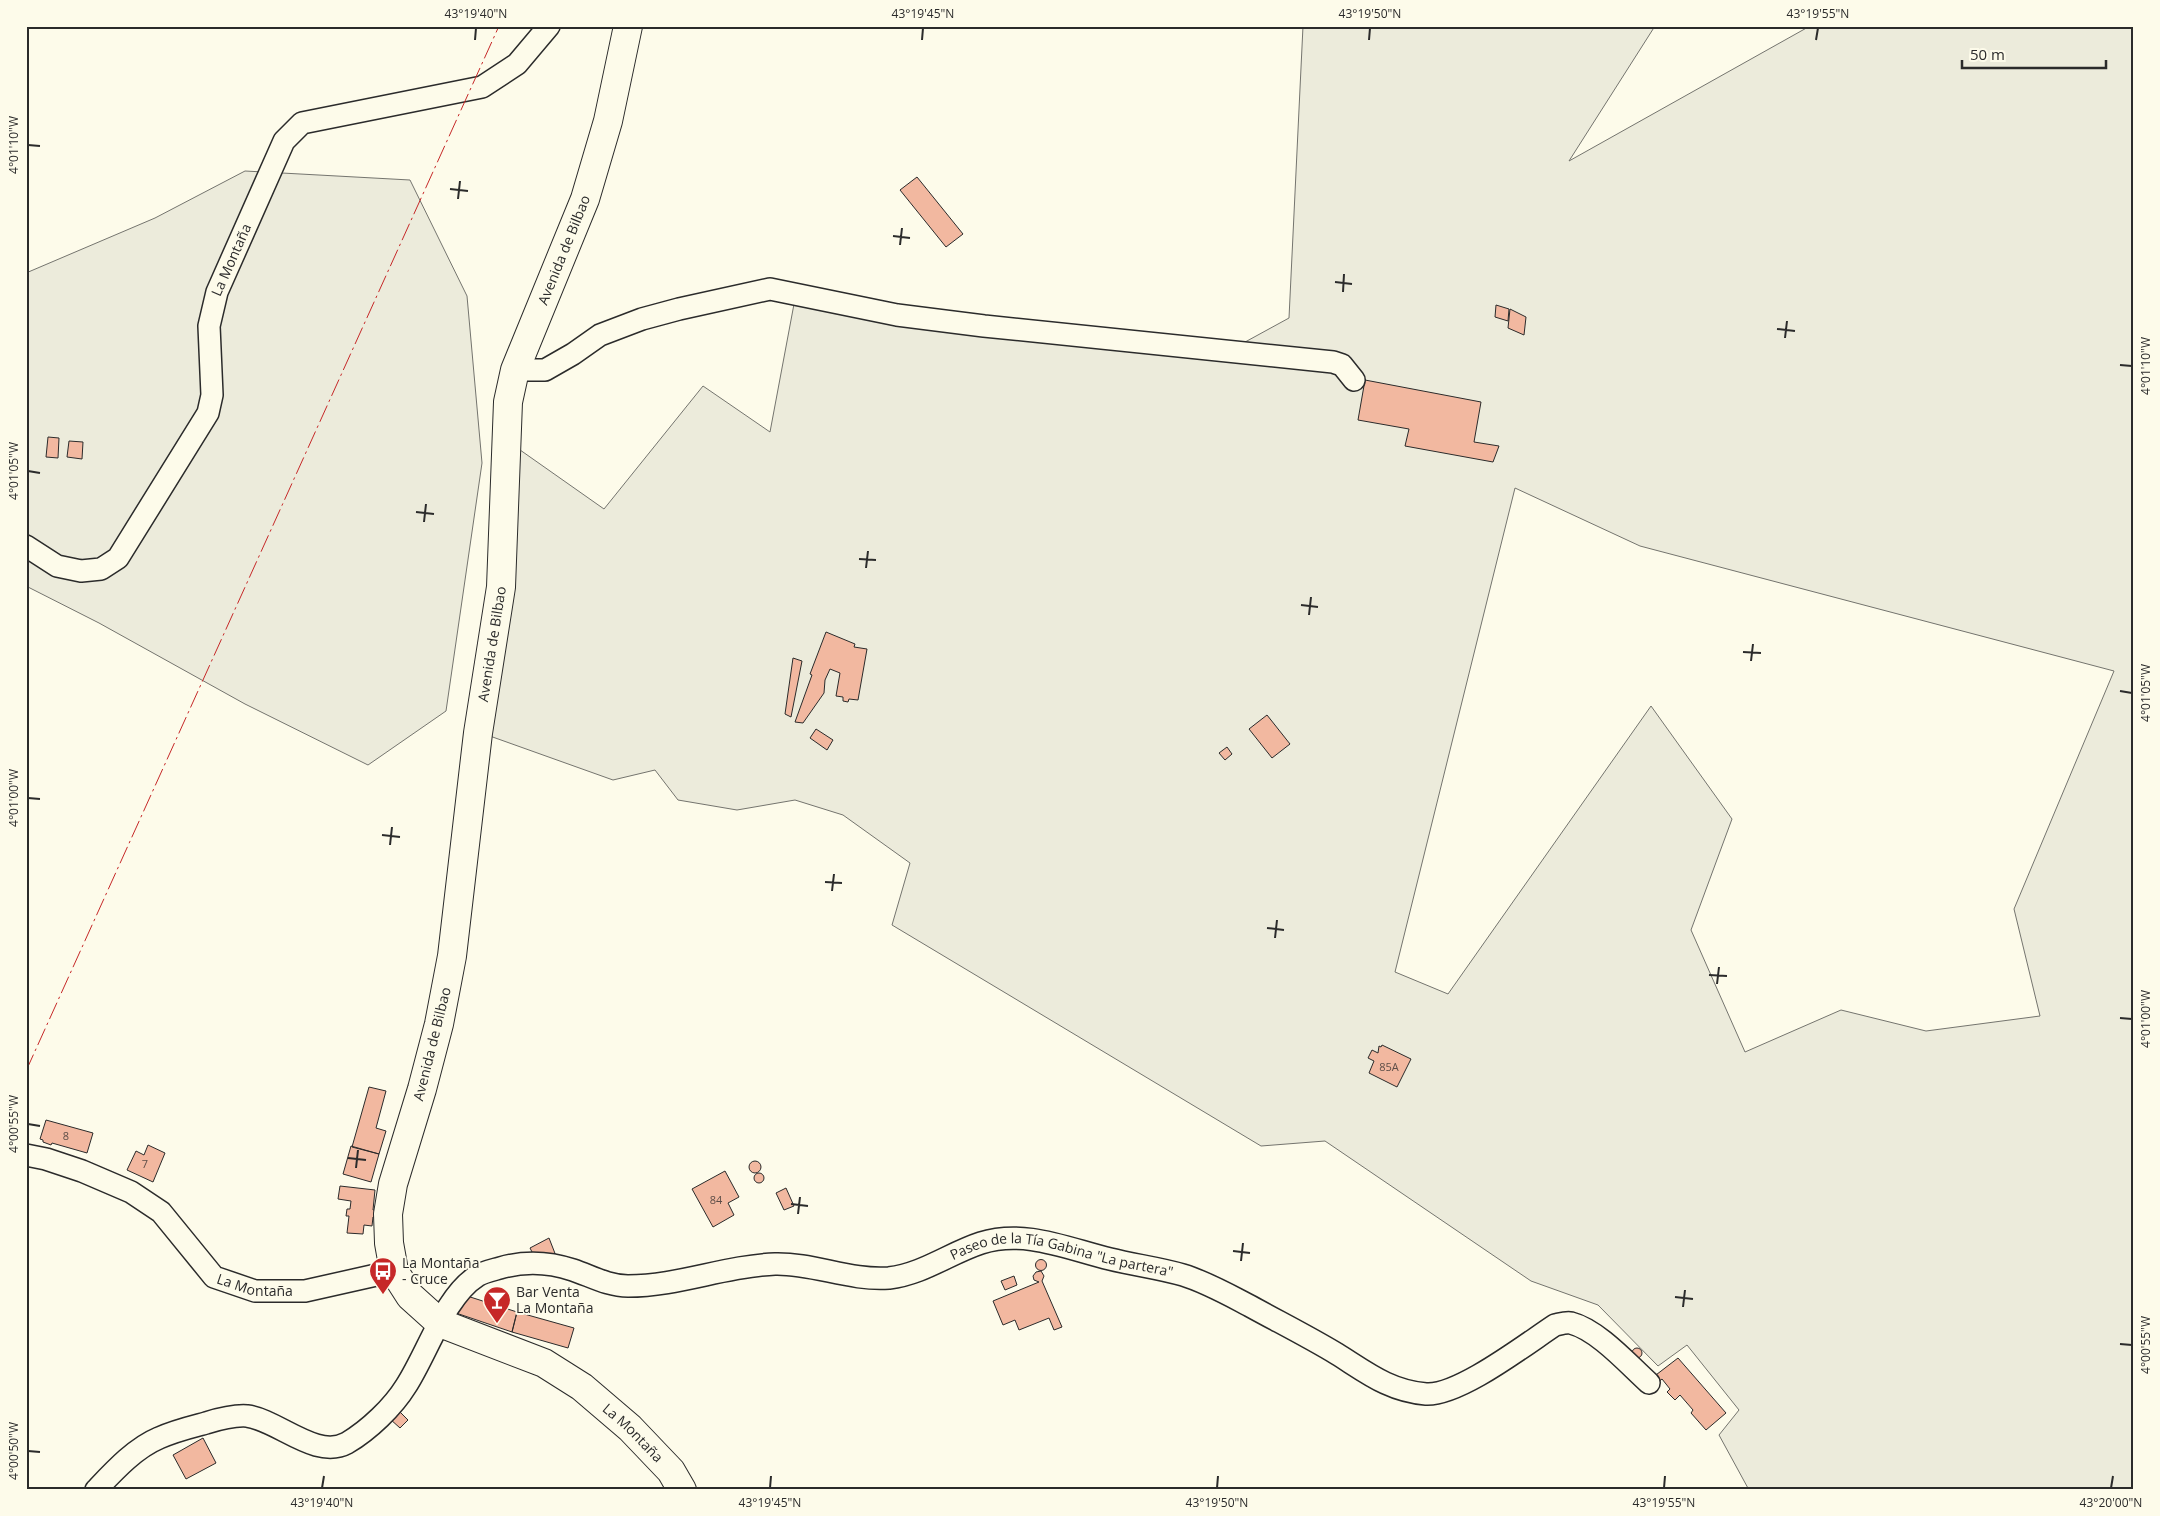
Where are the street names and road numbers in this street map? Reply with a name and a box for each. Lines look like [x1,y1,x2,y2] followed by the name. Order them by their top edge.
[533,192,594,308] street label: Avenida de Bilbao
[206,220,255,299] street label: La Montaña
[473,585,510,703] street label: Avenida de Bilbao
[408,985,455,1103] street label: Avenida de Bilbao
[946,1228,1175,1281] street label: Paseo de la Tía Gabina "La partera"
[215,1269,293,1300] street label: La Montaña
[599,1399,668,1466] street label: La Montaña

